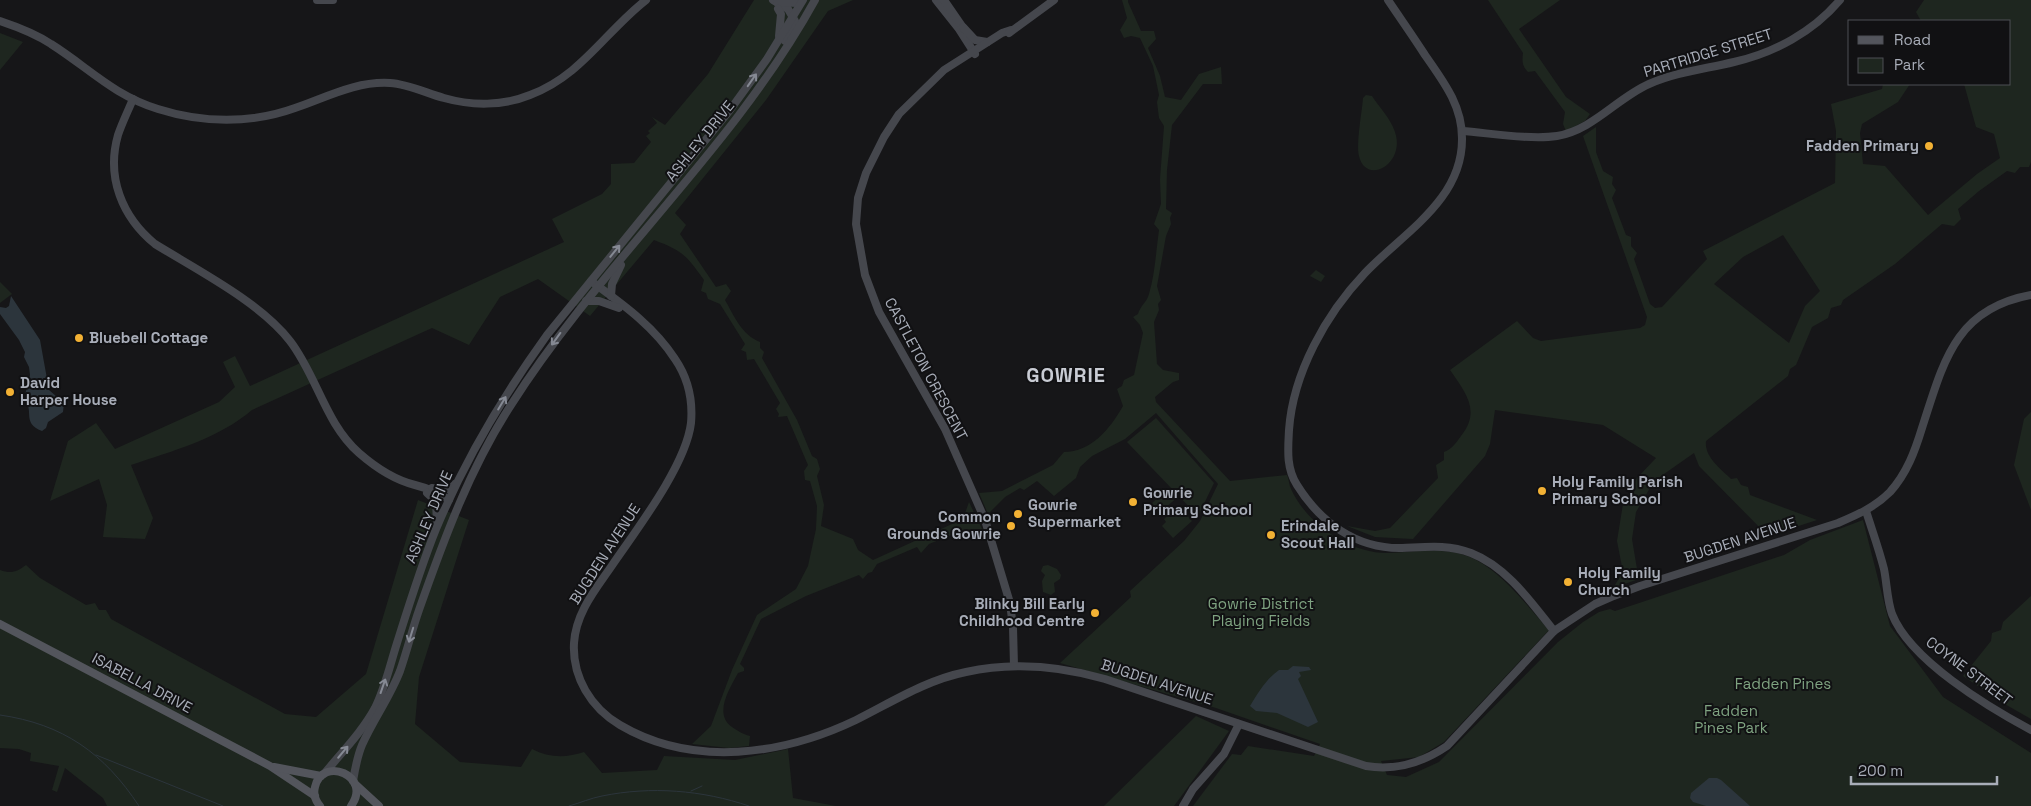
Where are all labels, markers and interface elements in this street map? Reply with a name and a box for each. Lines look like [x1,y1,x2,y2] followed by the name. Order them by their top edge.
[1848,20,2011,85] legend
[1641,24,1775,81] street label: PARTRIDGE STREET
[1894,30,1931,49] text: Road
[1894,55,1925,74] text: Park
[747,73,757,87] one-way arrow
[661,96,738,185] street label: ASHLEY DRIVE
[1806,136,1919,155] place label: Fadden Primary
[1923,140,1935,152] marker: Fadden Primary
[610,245,621,258] one-way arrow
[881,294,972,444] street label: CASTLETON CRESCENT
[89,328,209,347] place label: Bluebell Cottage
[73,332,85,344] marker: Bluebell Cottage
[551,332,561,346] one-way arrow
[1026,362,1106,388] district label: GOWRIE
[20,373,118,409] place label: David Harper House
[4,386,16,398] marker: David Harper House
[497,396,507,410] one-way arrow
[401,468,457,566] street label: ASHLEY DRIVE
[1552,472,1683,508] place label: Holy Family Parish Primary School
[1143,483,1252,519] place label: Gowrie Primary School
[1536,485,1548,497] marker: Holy Family Parish Primary School
[1028,495,1121,531] place label: Gowrie Supermarket
[1127,496,1139,508] marker: Gowrie Primary School
[565,500,644,608] street label: BUGDEN AVENUE
[887,507,1001,543] place label: Common Grounds Gowrie
[1012,508,1024,520] marker: Gowrie Supermarket
[1681,512,1798,567] street label: BUGDEN AVENUE
[1281,516,1354,552] place label: Erindale Scout Hall
[1005,520,1017,532] marker: Common Grounds Gowrie
[1265,529,1277,541] marker: Erindale Scout Hall
[1578,563,1661,599] place label: Holy Family Church
[1562,576,1574,588] marker: Holy Family Church
[959,594,1085,630] place label: Blinky Bill Early Childhood Centre
[1208,594,1314,630] park label: Gowrie District Playing Fields
[1089,607,1101,619] marker: Blinky Bill Early Childhood Centre
[406,627,415,643] one-way arrow
[1922,632,2016,709] street label: COYNE STREET
[89,648,196,717] street label: ISABELLA DRIVE
[1099,654,1216,709] street label: BUGDEN AVENUE
[1735,674,1831,693] park label: Fadden Pines
[379,679,388,695] one-way arrow
[1694,701,1768,737] park label: Fadden Pines Park
[337,745,348,758] one-way arrow
[1851,754,1997,786] scale bar
[1858,761,1903,780] text: 200 m

